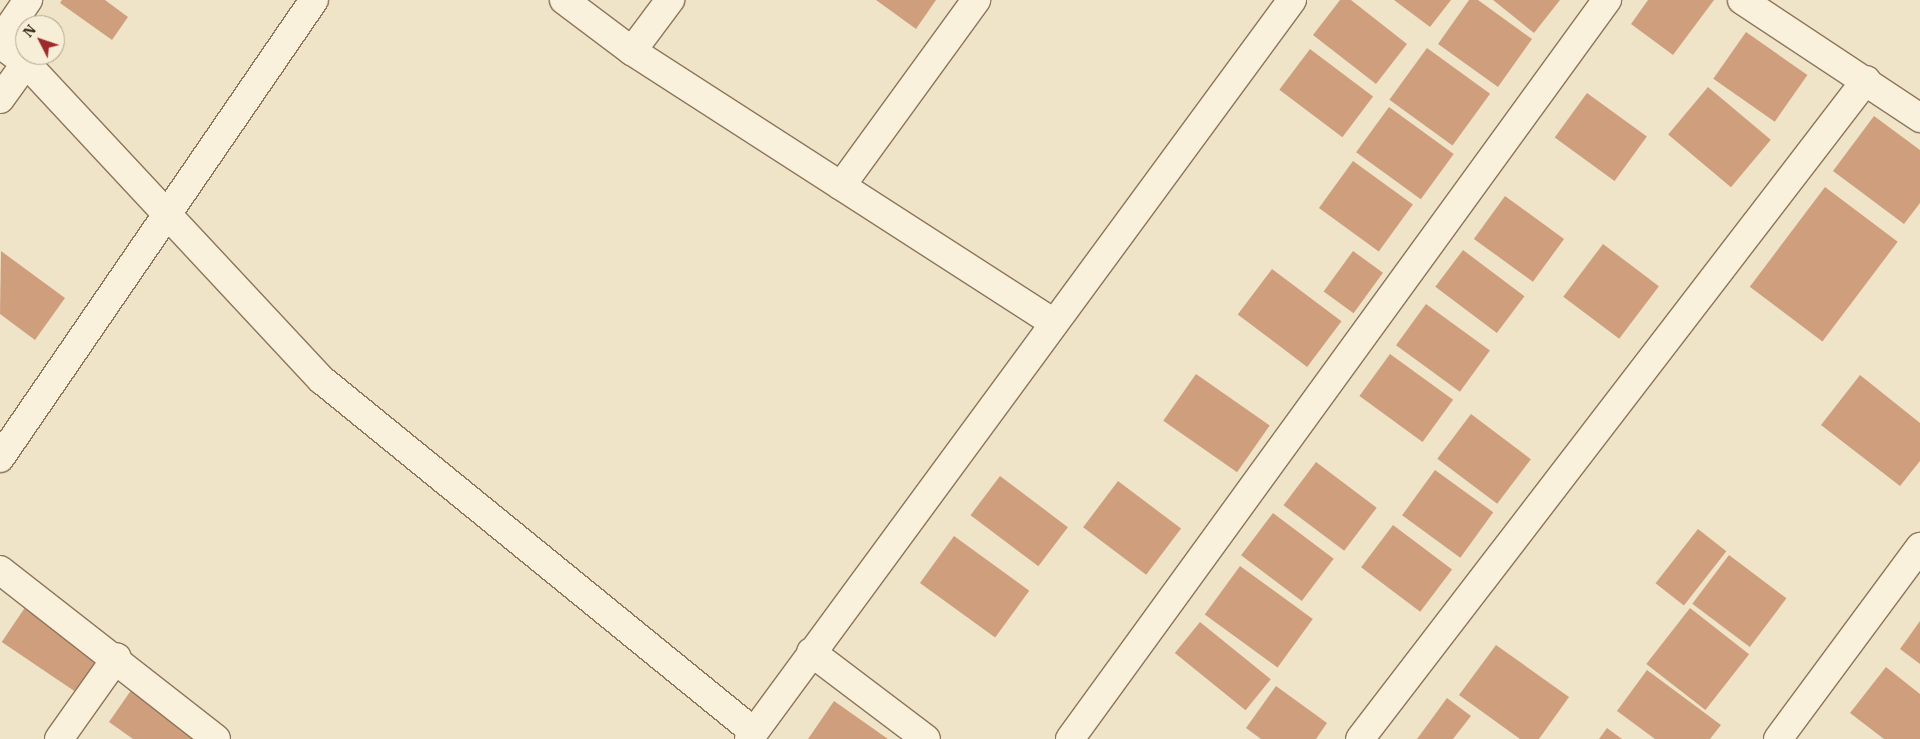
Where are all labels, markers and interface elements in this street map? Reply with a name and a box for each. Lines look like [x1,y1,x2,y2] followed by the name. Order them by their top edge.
[15,15,65,65] north arrow
[19,21,40,41] text: N

